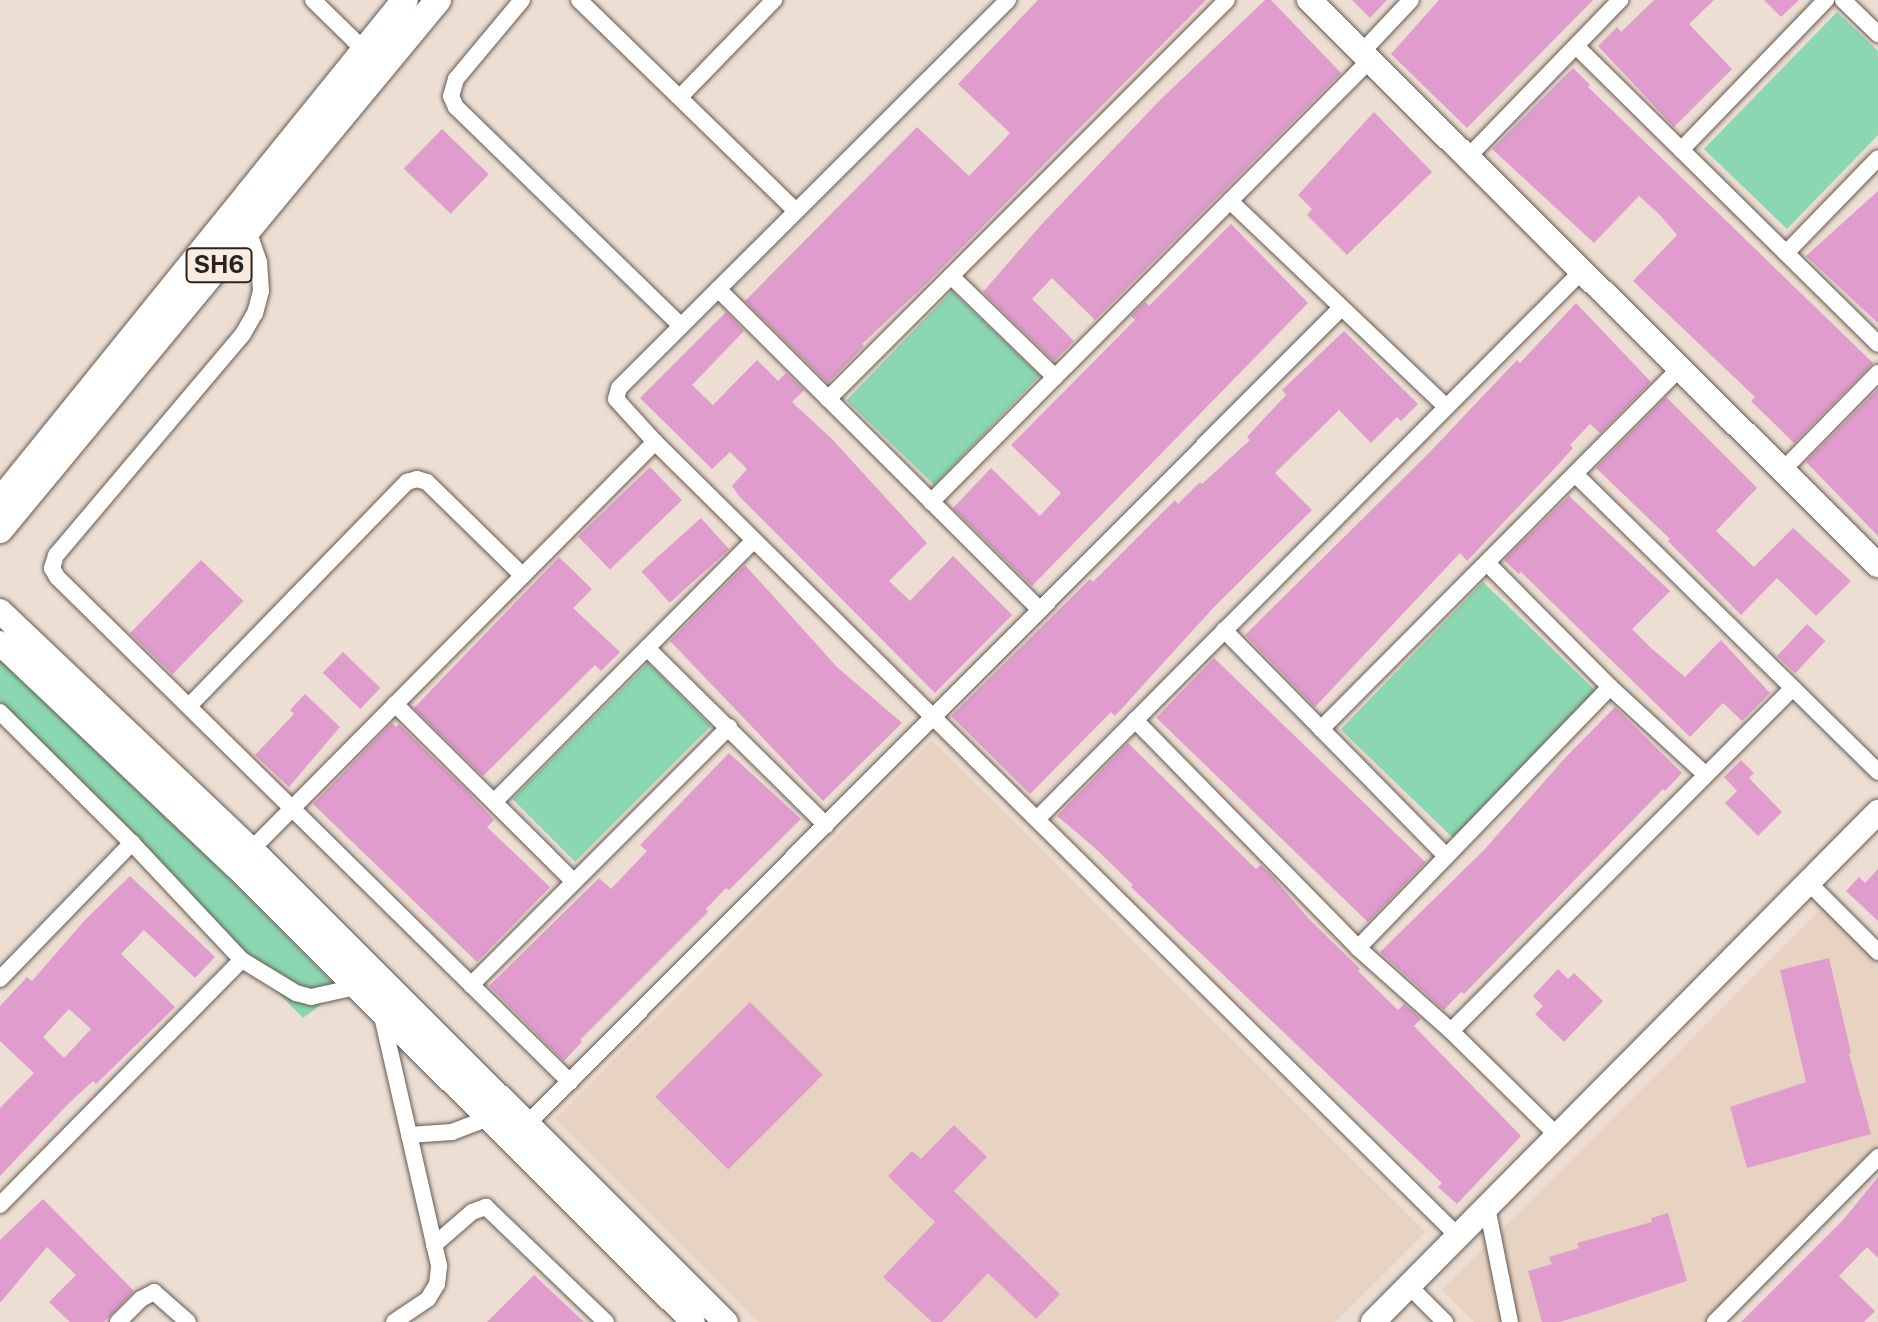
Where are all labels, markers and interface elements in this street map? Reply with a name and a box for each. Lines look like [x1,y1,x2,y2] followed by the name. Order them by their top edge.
[185,245,253,285] road number: SH6

